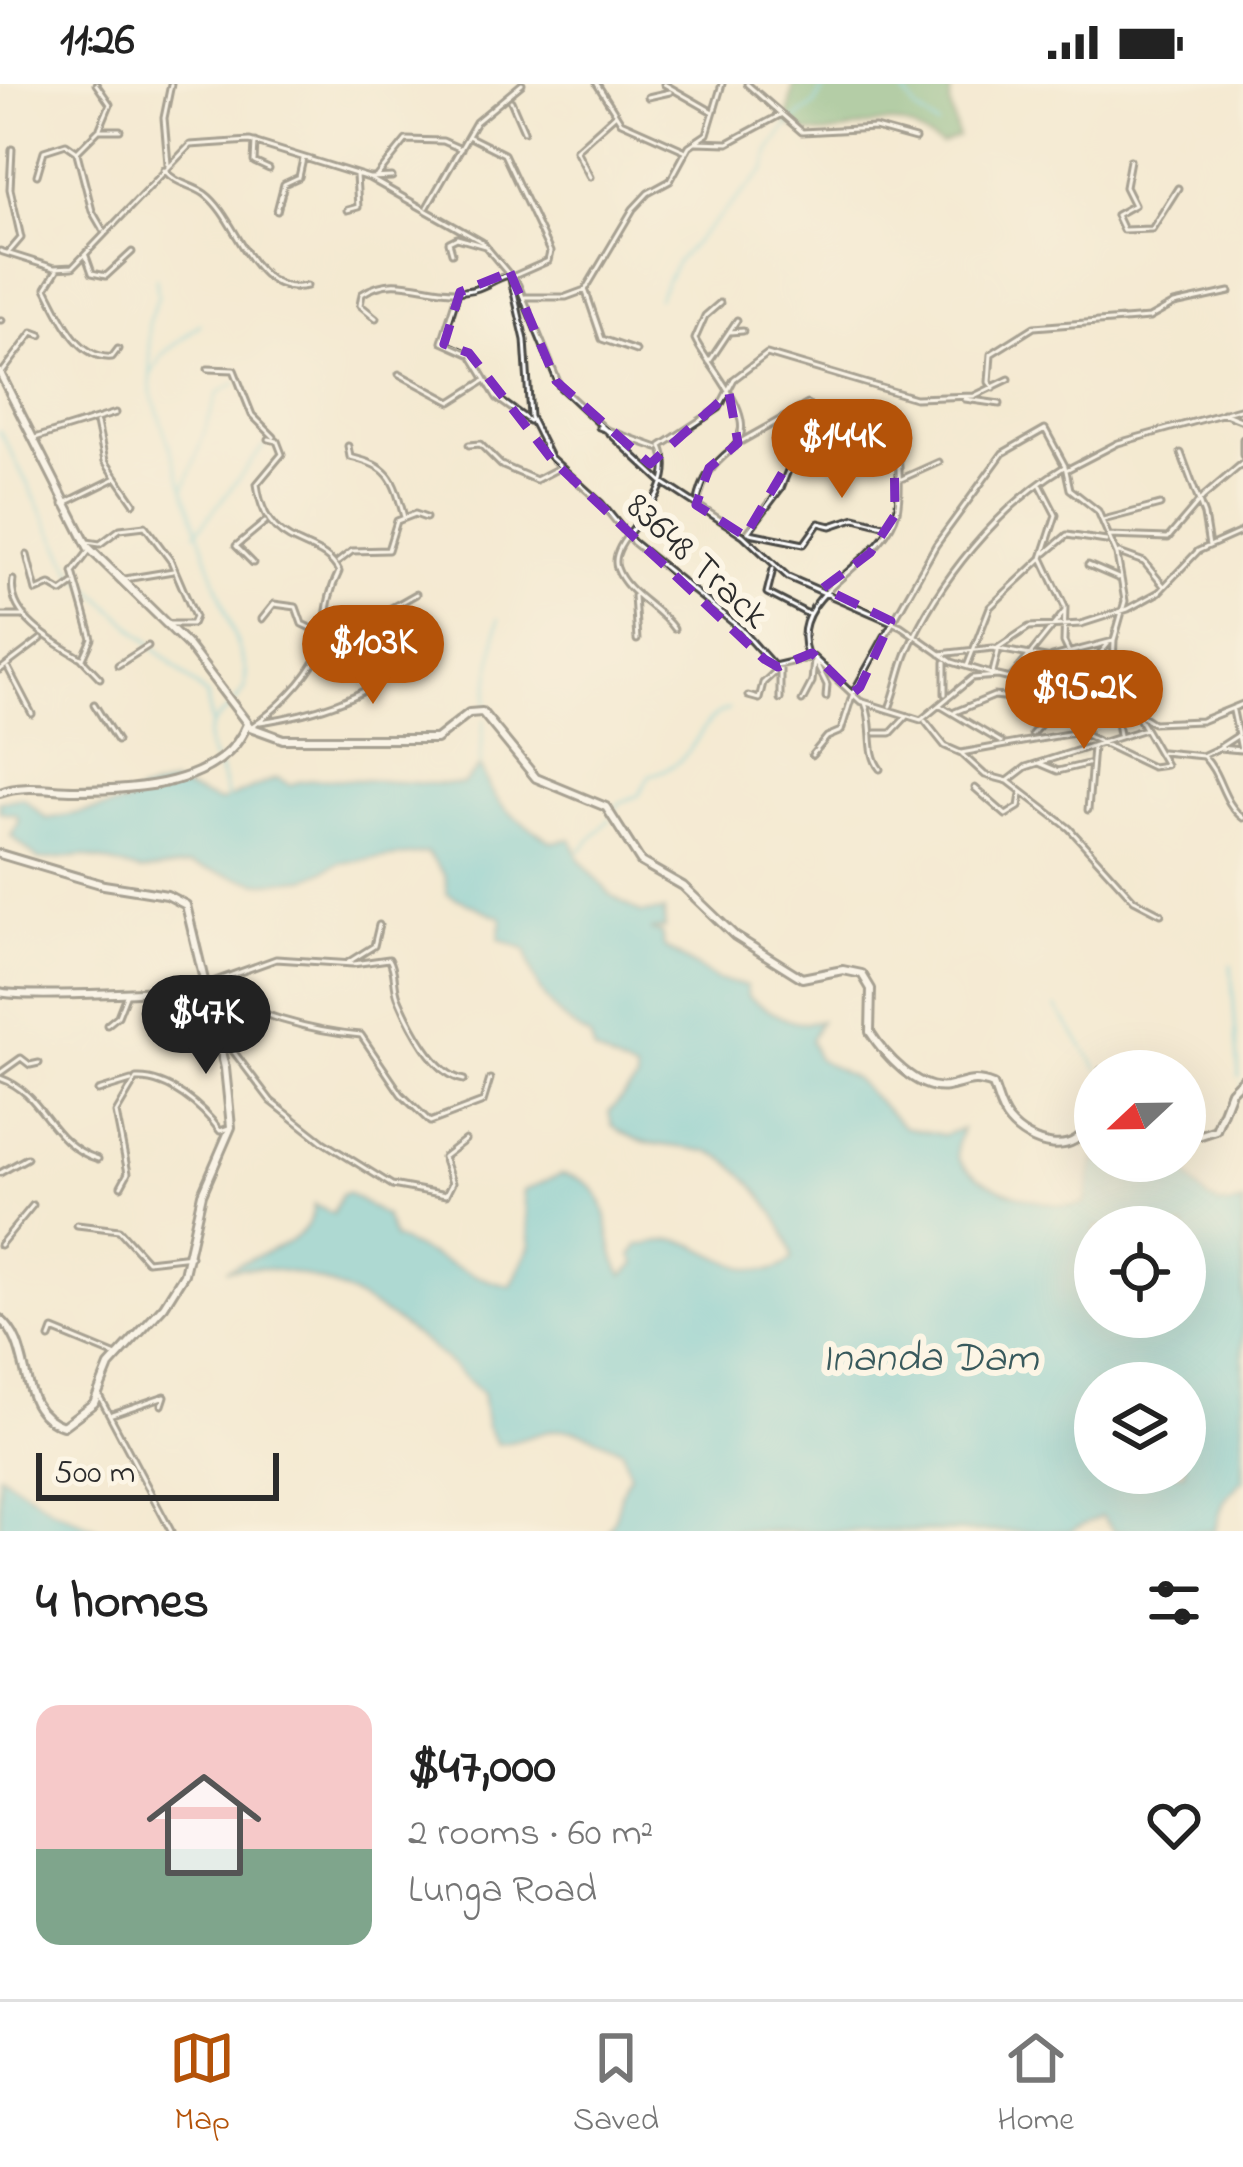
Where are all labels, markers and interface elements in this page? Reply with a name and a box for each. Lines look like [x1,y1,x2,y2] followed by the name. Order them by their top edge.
[60,9,135,75] text: 11:26
[758,399,926,501] pin: $144K
[798,409,886,466] text: $144K
[611,481,781,645] street label: 83648 Track
[289,605,457,707] pin: $103K
[329,615,417,672] text: $103K
[986,650,1182,752] pin: $95.2K
[1032,660,1136,717] text: $95.2K
[135,975,277,1077] pin: $47K
[169,985,243,1042] text: $47K
[1074,1050,1206,1182] north arrow
[1074,1050,1206,1494] map controls
[1074,1206,1206,1338] button: locate
[822,1329,1039,1390] water label: Inanda Dam
[1074,1362,1206,1494] button: layers
[36,1447,279,1500] scale bar
[54,1450,135,1498] text: 500 m
[36,1566,209,1641] text: 4 homes
[1141,1570,1207,1636] icon: filters
[408,1731,556,1806] text: $47,000
[132,1753,276,1897] icon: home
[1141,1792,1207,1858] icon: heart
[408,1806,653,1863] text: 2 rooms · 60 m²
[408,1863,597,1920] text: Lunga Road
[169,2025,235,2145] tab: Map
[573,2025,659,2145] tab: Saved
[997,2025,1074,2145] tab: Home

